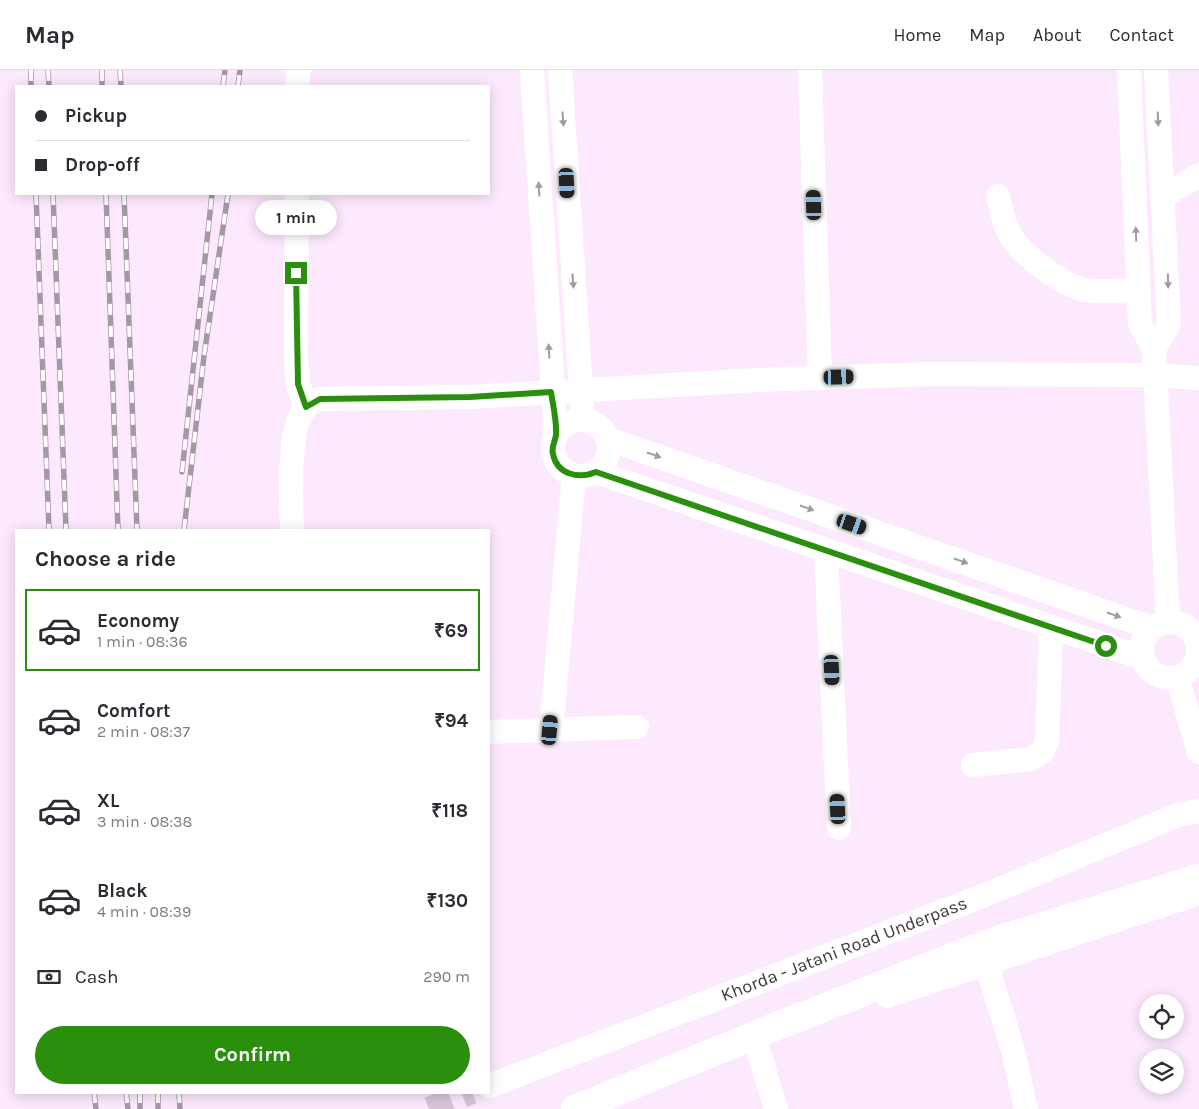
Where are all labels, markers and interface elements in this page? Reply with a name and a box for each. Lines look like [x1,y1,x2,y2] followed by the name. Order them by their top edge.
[25,21,75,49] text: Map
[893,24,941,46] text: Home
[969,24,1005,46] text: Map
[1033,24,1082,46] text: About
[1110,24,1174,46] text: Contact
[65,105,127,127] text: Pickup
[559,111,567,127] one-way arrow
[1155,111,1163,127] one-way arrow
[65,154,140,176] text: Drop-off
[558,168,575,198] car
[534,181,542,197] one-way arrow
[805,190,822,220] car
[255,200,337,236] callout: 1 min
[276,208,316,227] text: 1 min
[1132,226,1140,242] one-way arrow
[285,262,307,284] route end
[569,273,577,289] one-way arrow
[1164,273,1172,289] one-way arrow
[544,343,552,359] one-way arrow
[823,369,854,385] car
[647,451,662,459] one-way arrow
[800,505,815,512] one-way arrow
[835,512,868,536] car
[35,546,176,572] text: Choose a ride
[954,558,969,566] one-way arrow
[37,608,82,653] icon: car
[97,610,179,632] text: Economy
[1107,612,1122,619] one-way arrow
[434,620,468,642] text: ₹69
[97,632,188,651] text: 1 min · 08:36
[1095,635,1117,657] route start
[823,655,840,685] car
[37,698,82,743] icon: car
[97,700,171,722] text: Comfort
[434,710,468,732] text: ₹94
[541,714,558,746] car
[97,722,190,741] text: 2 min · 08:37
[37,788,82,833] icon: car
[97,790,119,812] text: XL
[829,794,846,824] car
[431,800,468,822] text: ₹118
[97,812,192,831] text: 3 min · 08:38
[37,878,82,923] icon: car
[97,880,148,902] text: Black
[427,890,468,912] text: ₹130
[718,892,970,1006] street label: Khorda - Jatani Road Underpass
[97,902,191,921] text: 4 min · 08:39
[35,963,63,991] icon: cash
[75,966,119,988] text: Cash
[423,967,470,986] text: 290 m
[1139,994,1184,1094] map controls
[1139,994,1184,1039] button: locate
[35,1026,470,1084] button: Confirm
[1139,1049,1184,1094] button: layers

